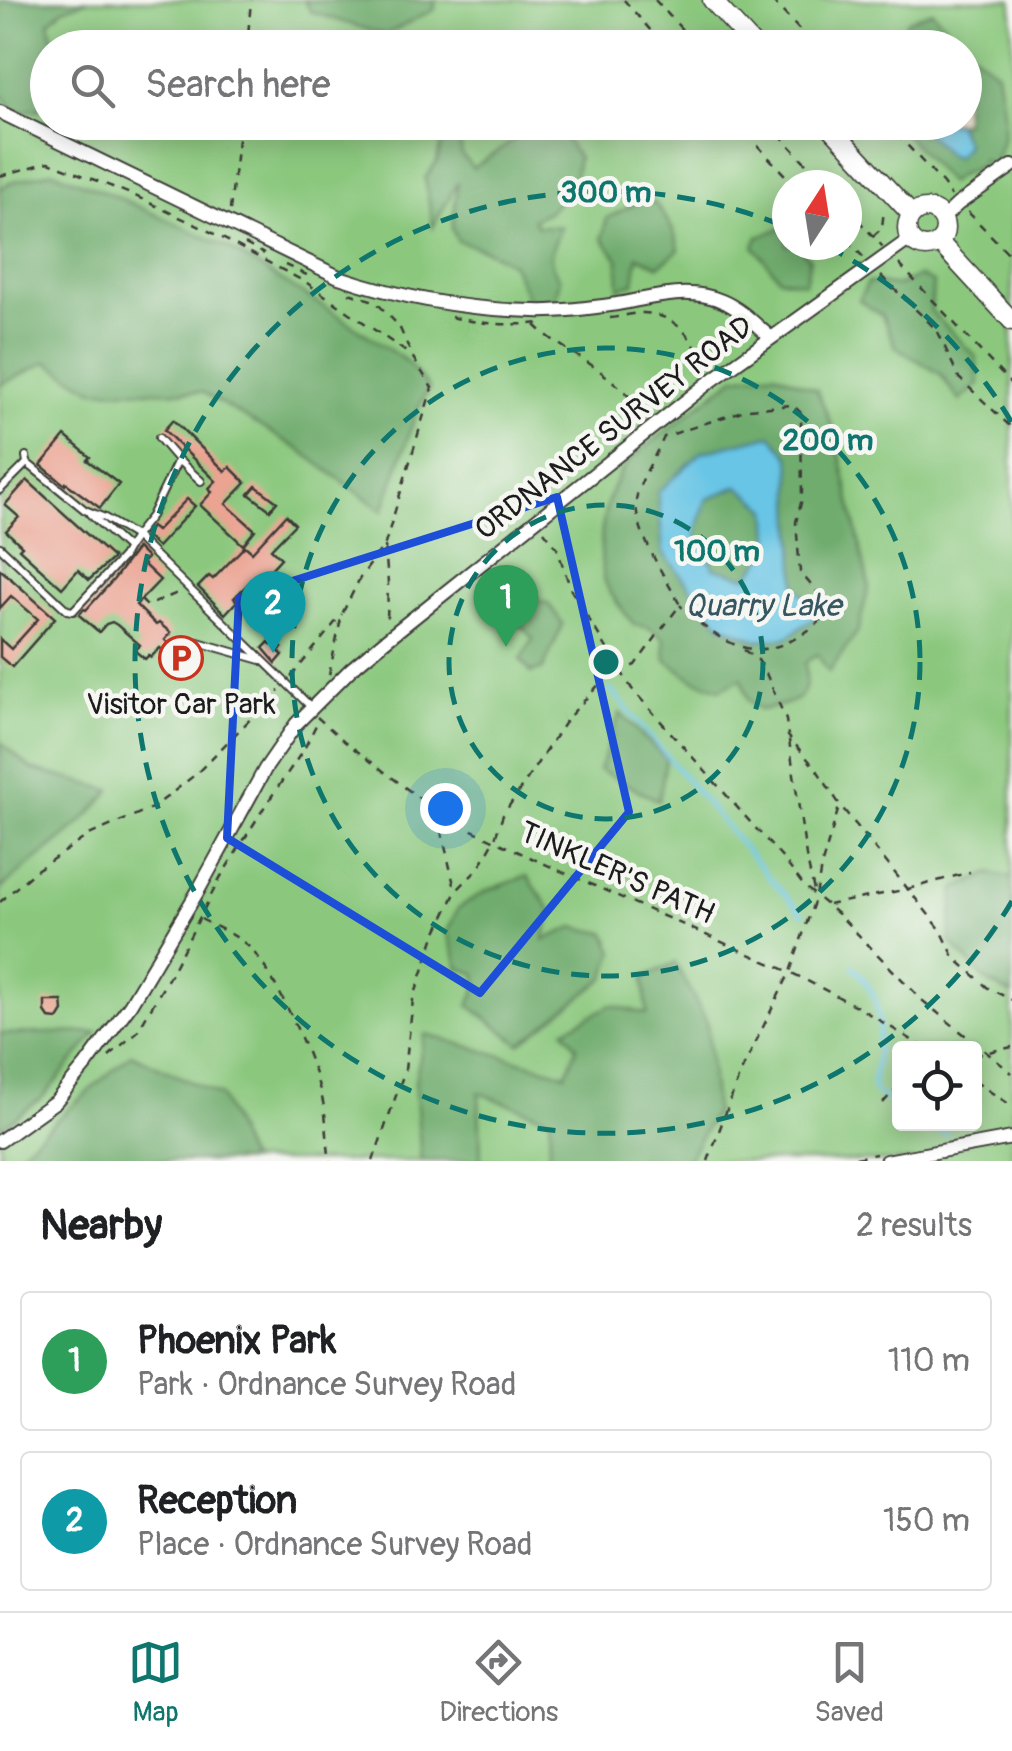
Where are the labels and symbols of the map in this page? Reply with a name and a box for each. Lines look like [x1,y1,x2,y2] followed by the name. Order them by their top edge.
[772,170,862,260] north arrow
[561,174,651,211] text: 300 m
[468,308,760,548] street label: ORDNANCE SURVEY ROAD
[783,422,873,459] text: 200 m
[674,533,760,570] text: 100 m
[474,564,538,647] pin: 1
[240,570,306,653] pin: 2
[685,586,844,626] water label: Quarry Lake
[158,635,204,681] parking icon: Visitor Car Park
[588,644,624,680] centre of rings
[86,686,276,723] place label: Visitor Car Park
[420,783,471,834] your location
[514,814,720,932] street label: TINKLER'S PATH

